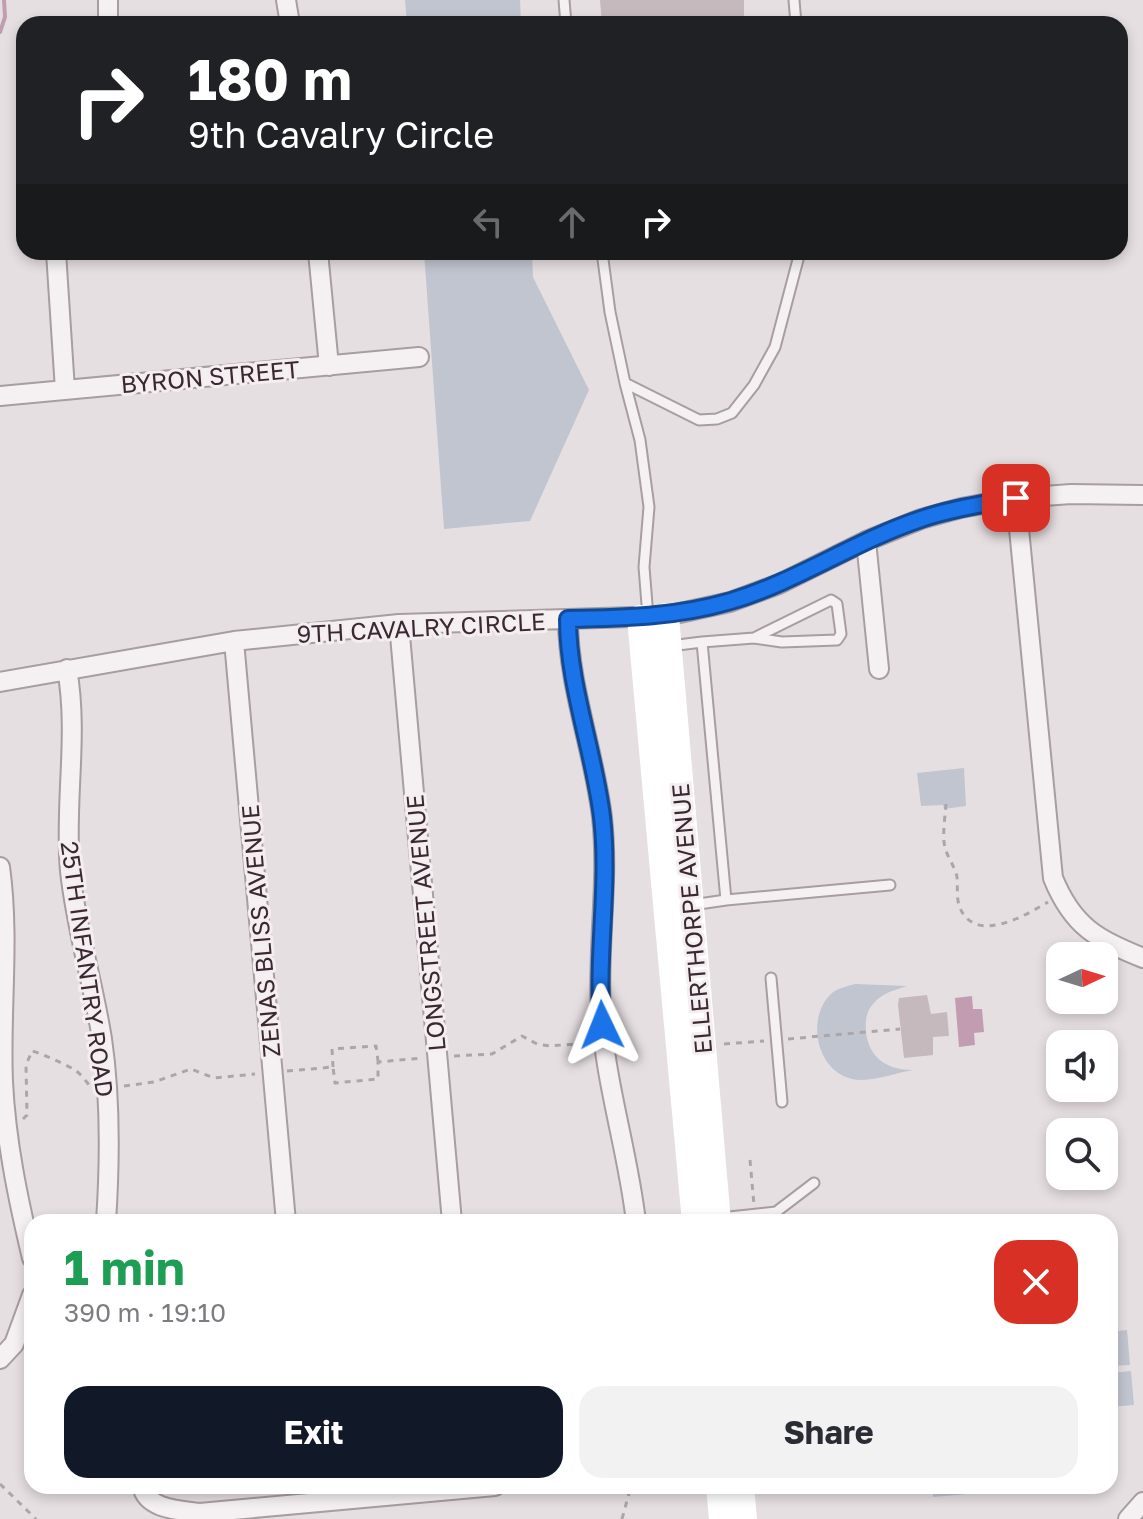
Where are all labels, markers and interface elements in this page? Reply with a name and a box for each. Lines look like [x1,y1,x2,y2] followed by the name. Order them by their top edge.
[188,45,352,112] text: 180 m
[56,48,160,152] icon: right
[188,113,494,156] text: 9th Cavalry Circle
[466,200,510,244] icon: left
[550,200,594,244] icon: ahead
[634,200,678,244] icon: right
[119,354,301,398] street label: BYRON STREET
[982,464,1050,532] pin
[994,476,1038,520] icon: arrive
[296,606,546,648] street label: 9TH CAVALRY CIRCLE
[665,783,717,1055] street label: ELLERTHORPE AVENUE
[399,794,451,1052] street label: LONGSTREET AVENUE
[235,803,285,1059] street label: ZENAS BLISS AVENUE
[56,839,120,1099] street label: 25TH INFANTRY ROAD
[1046,942,1118,1014] north arrow
[1046,942,1118,1190] map controls
[560,983,644,1067] position arrow
[1046,1030,1118,1102] button: sound
[1046,1118,1118,1190] button: search
[64,1238,185,1296] text: 1 min
[994,1240,1078,1324] button: close
[64,1297,226,1328] text: 390 m · 19:10
[64,1386,563,1478] button: Exit
[579,1386,1078,1478] button: Share

